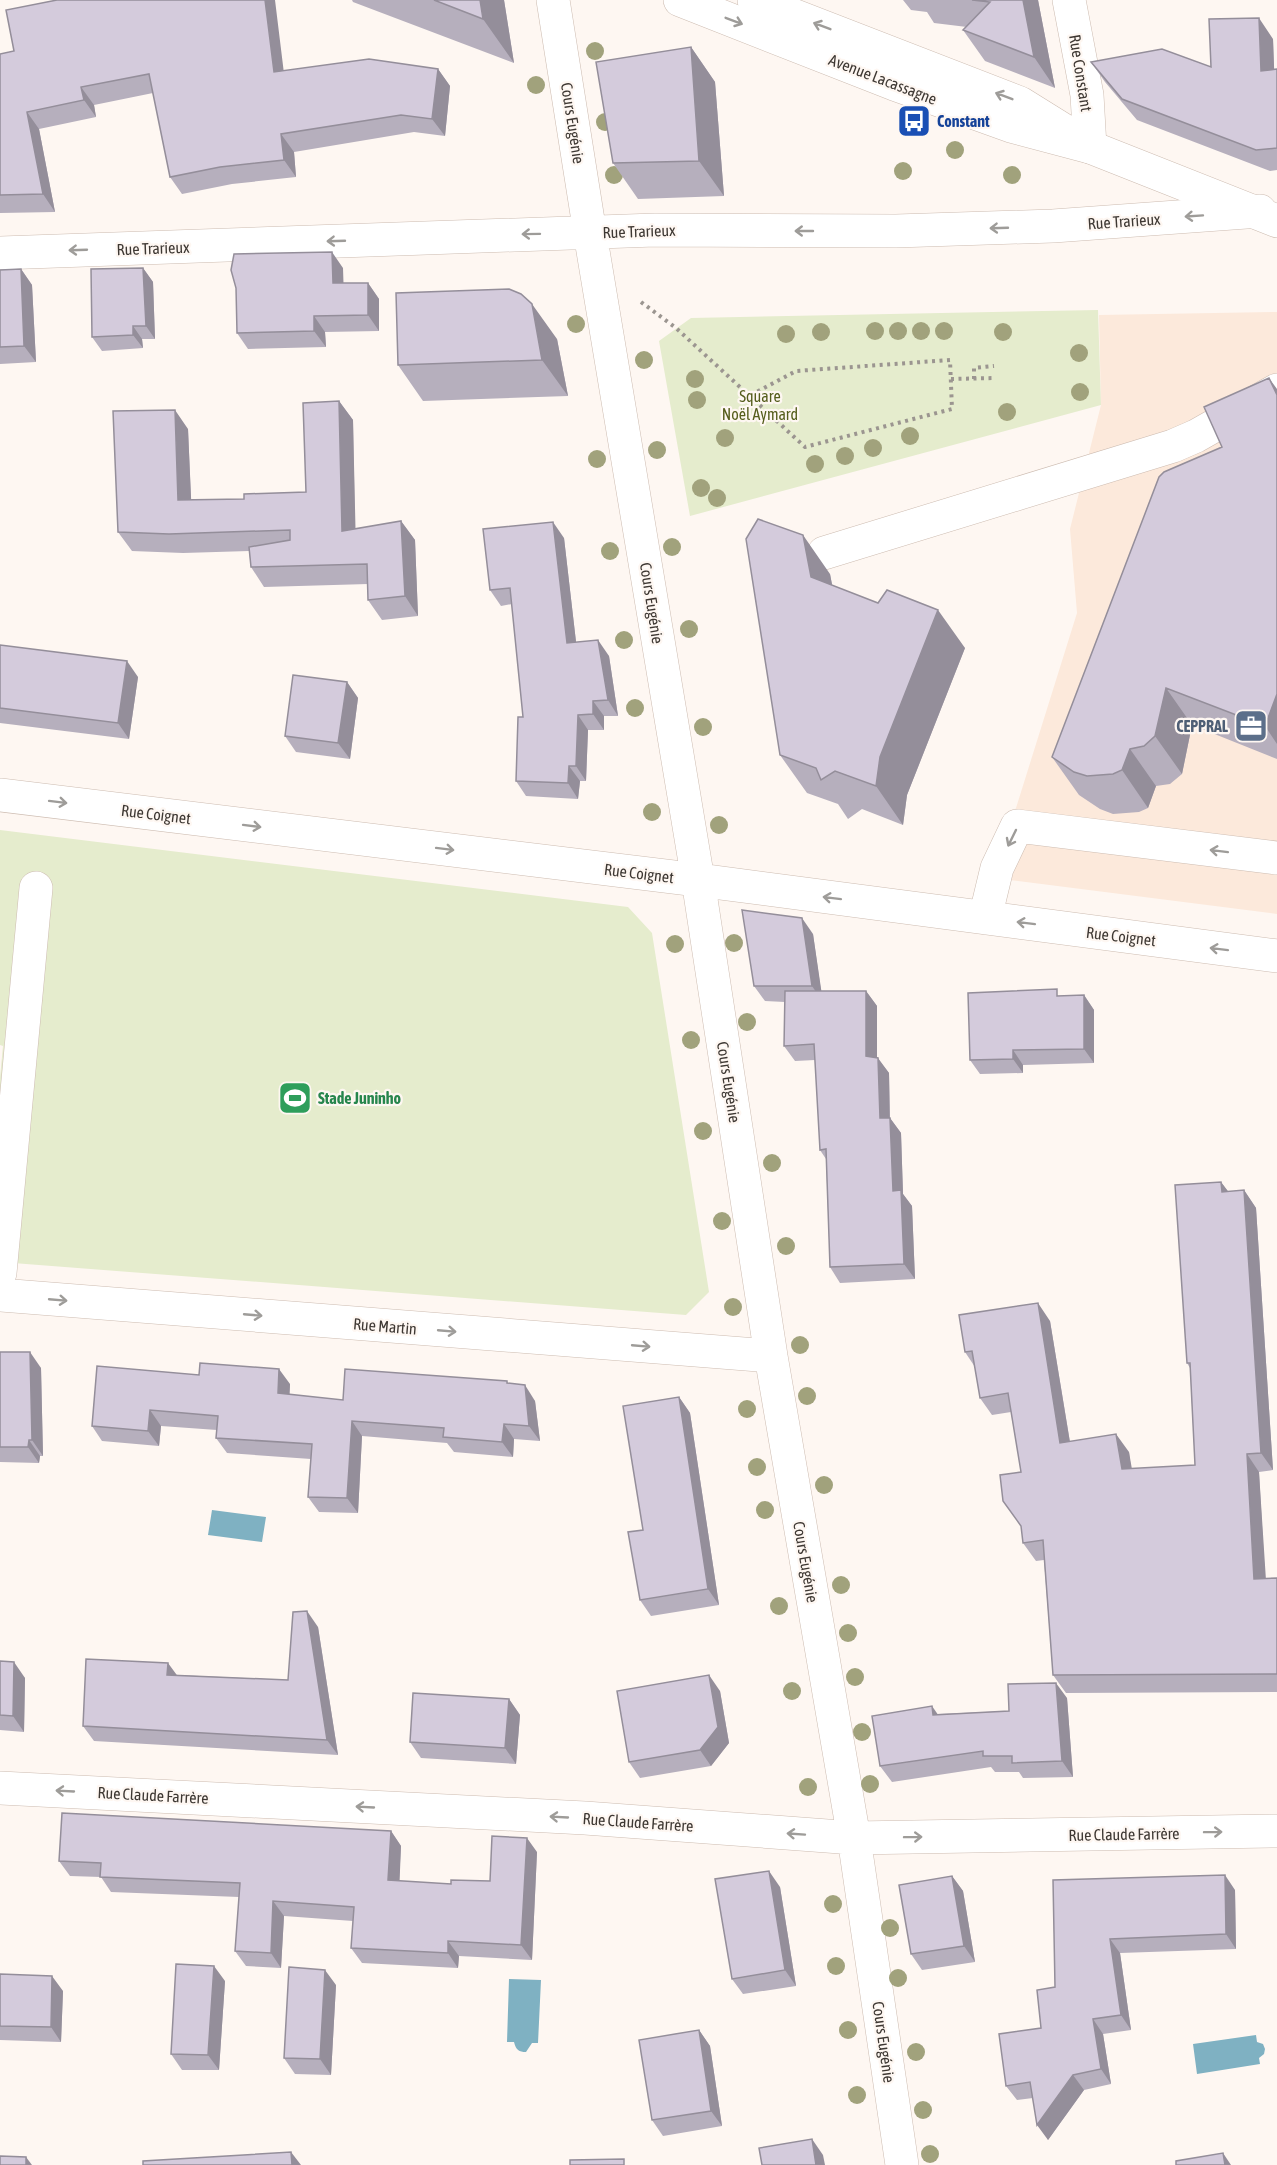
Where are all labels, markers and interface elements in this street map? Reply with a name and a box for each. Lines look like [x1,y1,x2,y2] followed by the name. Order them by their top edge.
[724,16,743,27] one-way arrow
[813,20,832,31] one-way arrow
[1066,33,1096,113] street label: Rue Constant
[826,50,939,109] street label: Avenue Lacassagne
[557,81,588,165] street label: Cours Eugénie
[995,90,1014,101] one-way arrow
[896,103,932,139] bus stop icon: Constant
[937,112,990,130] place label: Constant
[1087,209,1162,233] street label: Rue Trarieux
[1185,211,1204,222] one-way arrow
[602,221,676,241] street label: Rue Trarieux
[990,222,1010,233] one-way arrow
[795,225,815,237] one-way arrow
[522,228,542,240] one-way arrow
[327,235,347,247] one-way arrow
[116,238,190,258] street label: Rue Trarieux
[69,245,89,256] one-way arrow
[722,387,798,424] park label: Square Noël Aymard
[636,561,667,645] street label: Cours Eugénie
[1233,708,1269,744] office icon: CEPPRAL
[1176,717,1229,735] place label: CEPPRAL
[48,797,67,808] one-way arrow
[120,801,192,828] street label: Rue Coignet
[241,821,261,832] one-way arrow
[1005,829,1017,847] one-way arrow
[435,844,455,855] one-way arrow
[1210,845,1229,856] one-way arrow
[603,860,675,887] street label: Rue Coignet
[823,893,843,904] one-way arrow
[1016,918,1036,929] one-way arrow
[1085,923,1157,950] street label: Rue Coignet
[1210,943,1229,954] one-way arrow
[713,1040,744,1124] street label: Cours Eugénie
[277,1080,313,1116] sports icon: Stade Juninho
[318,1089,402,1107] place label: Stade Juninho
[48,1295,68,1306] one-way arrow
[242,1310,262,1321] one-way arrow
[352,1314,418,1338] street label: Rue Martin
[437,1325,457,1336] one-way arrow
[631,1341,651,1352] one-way arrow
[789,1520,822,1604] street label: Cours Eugénie
[97,1783,209,1807] street label: Rue Claude Farrère
[56,1786,76,1797] one-way arrow
[355,1801,375,1812] one-way arrow
[582,1809,694,1835] street label: Rue Claude Farrère
[550,1811,570,1822] one-way arrow
[1068,1824,1180,1844] street label: Rue Claude Farrère
[1202,1826,1222,1838] one-way arrow
[786,1828,806,1839] one-way arrow
[902,1831,922,1843] one-way arrow
[868,2000,899,2084] street label: Cours Eugénie

